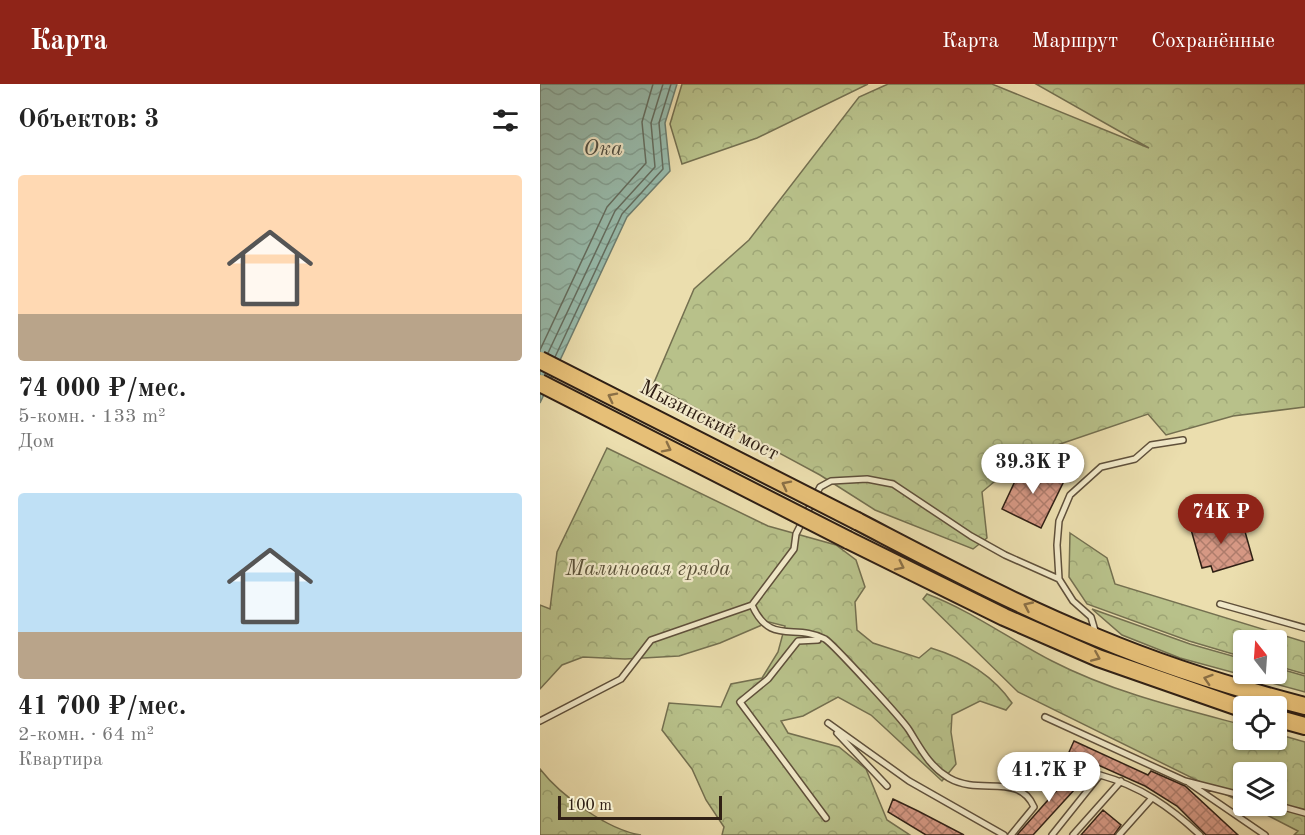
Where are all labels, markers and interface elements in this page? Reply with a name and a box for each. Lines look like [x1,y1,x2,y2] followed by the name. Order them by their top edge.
[30,28,108,56] text: Карта
[942,31,999,52] text: Карта
[1032,31,1118,52] text: Маршрут
[1151,31,1275,52] text: Сохранённые
[489,104,522,137] icon: filters
[18,107,159,133] text: Объектов: 3
[583,138,623,160] water label: Ока
[216,214,324,322] icon: home
[18,376,186,402] text: 74 000 ₽/мес.
[636,377,782,465] street label: Мызинский мост
[608,393,619,404] one-way arrow
[18,407,166,427] text: 5-комн. · 133 m²
[18,432,54,452] text: Дом
[661,440,672,452] one-way arrow
[978,444,1088,495] pin: 39.3K ₽
[995,453,1071,473] text: 39.3K ₽
[781,481,792,493] one-way arrow
[1179,494,1263,545] pin: 74K ₽
[1192,503,1250,523] text: 74K ₽
[216,532,324,640] icon: home
[894,558,905,570] one-way arrow
[564,559,731,580] park label: Малиновая гряда
[1023,602,1034,614] one-way arrow
[1233,630,1287,684] north arrow
[1233,630,1287,816] map controls
[1089,650,1100,662] one-way arrow
[1203,673,1214,686] one-way arrow
[18,694,186,720] text: 41 700 ₽/мес.
[1233,696,1287,750] button: locate
[18,725,154,745] text: 2-комн. · 64 m²
[18,750,103,770] text: Квартира
[994,752,1104,803] pin: 41.7K ₽
[1011,761,1087,781] text: 41.7K ₽
[1233,762,1287,816] button: layers
[558,793,722,820] scale bar
[567,798,612,814] text: 100 m

